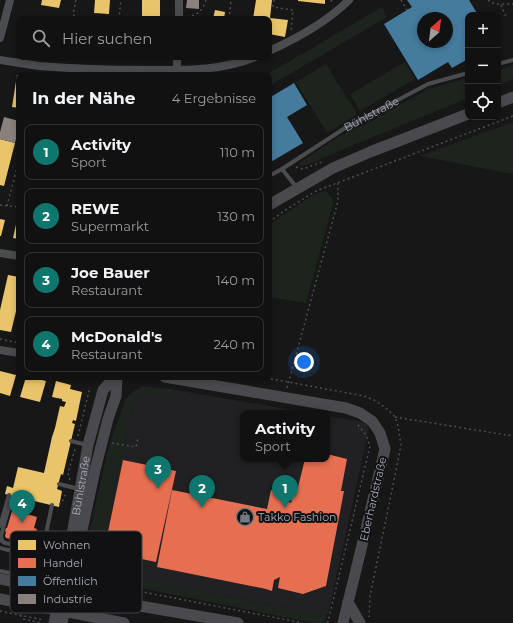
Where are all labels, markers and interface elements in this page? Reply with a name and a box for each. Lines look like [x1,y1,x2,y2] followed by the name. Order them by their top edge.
[417,12,453,48] north arrow
[465,12,501,120] map controls
[465,12,501,48] button: +
[16,16,272,60] search box
[30,27,52,49] icon: search
[62,29,152,48] text: Hier suchen
[465,48,501,84] button: −
[465,84,501,120] button: locate
[32,88,136,108] text: In der Nähe
[172,90,256,106] text: 4 Ergebnisse
[341,94,402,134] street label: Bühlstraße
[71,135,131,154] text: Activity
[43,144,49,160] text: 1
[220,144,255,160] text: 110 m
[71,154,107,170] text: Sport
[71,199,119,218] text: REWE
[42,208,50,224] text: 2
[217,208,255,224] text: 130 m
[71,218,149,234] text: Supermarkt
[71,263,150,282] text: Joe Bauer
[42,272,50,288] text: 3
[216,272,255,288] text: 140 m
[71,282,142,298] text: Restaurant
[71,327,162,346] text: McDonald's
[42,336,50,352] text: 4
[214,336,255,352] text: 240 m
[71,346,142,362] text: Restaurant
[294,352,314,372] your location
[240,410,330,462] popup
[255,419,315,438] text: Activity
[255,438,291,454] text: Sport
[69,454,93,517] street label: Bühlstraße
[357,455,390,542] street label: Eberhardstraße
[145,456,171,489] pin: 3
[189,475,215,508] pin: 2
[272,475,298,508] pin: 1
[9,490,35,523] pin: 4
[235,507,255,527] shop icon: Takko Fashion
[258,510,337,524] place label: Takko Fashion
[10,531,142,613] legend
[43,538,90,552] text: Wohnen
[43,556,83,570] text: Handel
[43,574,98,588] text: Öffentlich
[43,592,93,606] text: Industrie

